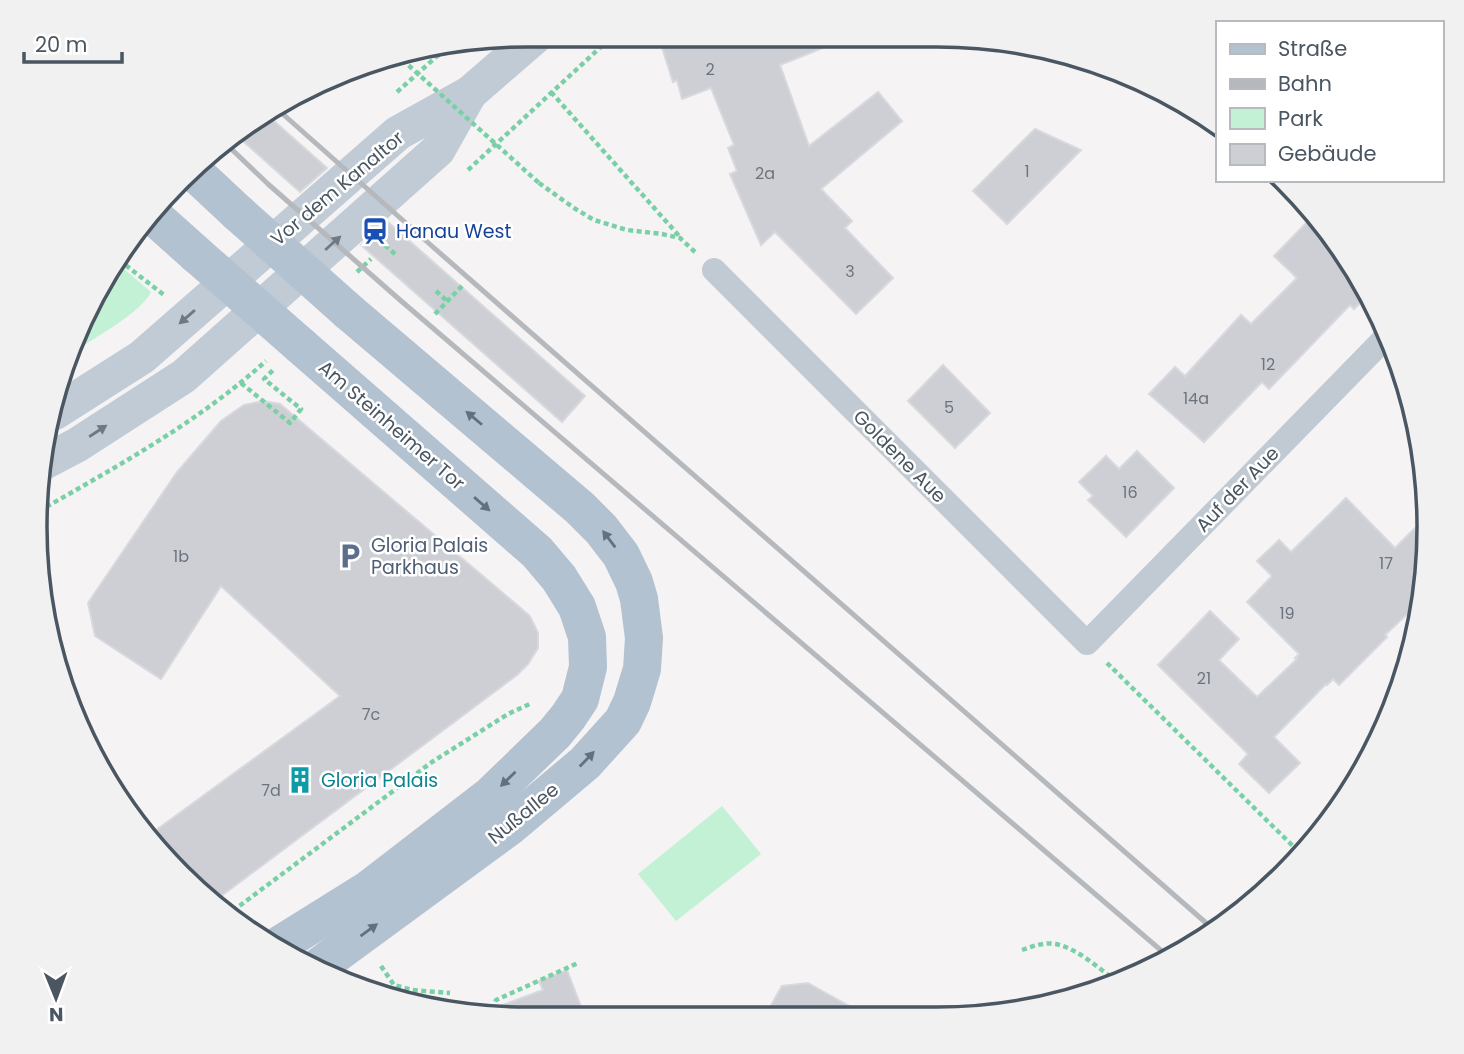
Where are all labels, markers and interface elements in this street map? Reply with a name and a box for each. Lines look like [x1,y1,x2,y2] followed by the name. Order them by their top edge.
[24,21,122,65] scale bar
[1216,21,1443,182] legend
[35,30,88,59] text: 20 m
[1278,34,1347,63] text: Straße
[705,58,715,81] house number: 2
[1278,69,1332,98] text: Bahn
[1278,104,1323,133] text: Park
[265,125,410,252] street label: Vor dem Kanaltor
[1278,139,1376,168] text: Gebäude
[1024,160,1030,183] house number: 1
[755,162,775,185] house number: 2a
[360,216,390,246] station icon: Hanau West
[396,218,511,245] place label: Hanau West
[324,235,342,251] one-way arrow
[845,260,855,283] house number: 3
[179,309,196,324] one-way arrow
[1261,353,1275,376] house number: 12
[313,354,471,497] street label: Am Steinheimer Tor
[1183,387,1209,410] house number: 14a
[944,396,954,419] house number: 5
[847,404,952,509] street label: Goldene Aue
[465,411,482,426] one-way arrow
[89,425,108,438] one-way arrow
[1190,440,1285,538] street label: Auf der Aue
[1122,481,1138,504] house number: 16
[473,496,491,512] one-way arrow
[602,530,616,548] one-way arrow
[371,532,488,581] place label: Gloria Palais Parkhaus
[335,541,365,571] parking icon: Gloria Palais Parkhaus
[173,545,189,568] house number: 1b
[1379,552,1393,575] house number: 17
[1279,602,1295,625] house number: 19
[1197,667,1211,690] house number: 21
[362,703,381,726] house number: 7c
[578,751,595,768] one-way arrow
[285,765,315,795] building icon: Gloria Palais
[321,767,438,794] place label: Gloria Palais
[499,771,516,788] one-way arrow
[482,776,565,850] street label: Nußallee
[261,779,281,802] house number: 7d
[360,923,378,937] one-way arrow
[21,963,91,1033] north arrow
[49,1001,64,1028] text: N

